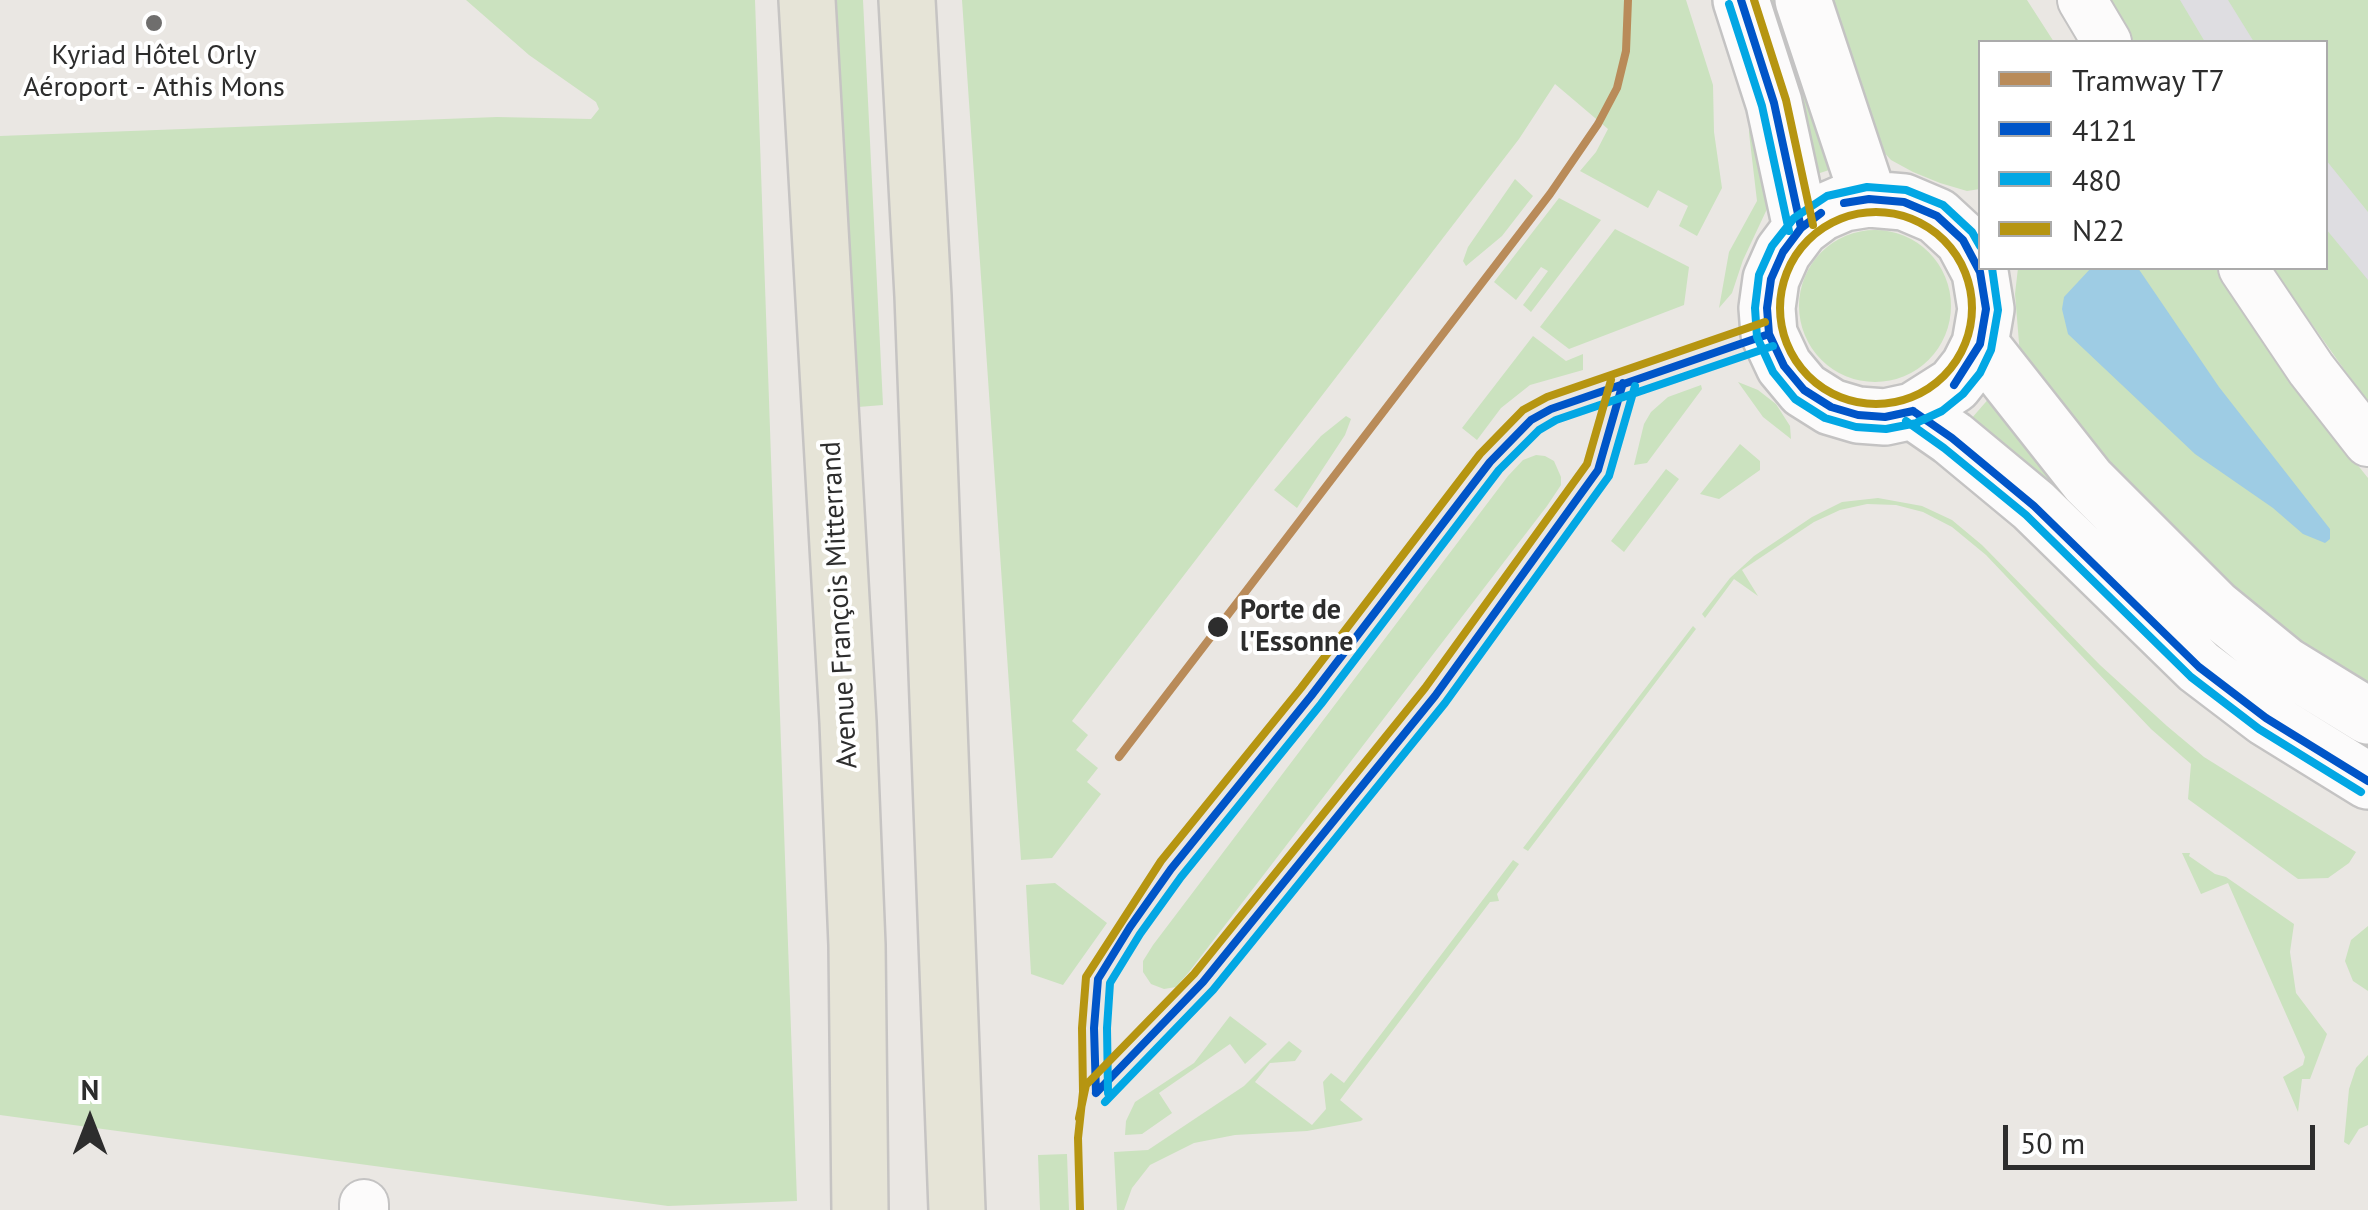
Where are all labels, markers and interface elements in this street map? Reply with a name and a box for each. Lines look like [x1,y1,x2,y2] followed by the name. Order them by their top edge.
[143,12,165,34] marker: Kyriad Hôtel Orly Aéroport - Athis Mons
[23,39,285,105] place label: Kyriad Hôtel Orly Aéroport - Athis Mons
[1978,40,2328,270] legend
[2072,60,2225,99] text: Tramway T7
[2072,110,2137,149] text: 4121
[2072,160,2121,199] text: 480
[2072,210,2125,249] text: N22
[815,440,865,770] street label: Avenue François Mitterrand
[1240,594,1353,660] place label: Porte de l'Essonne
[1205,614,1231,640] marker: Porte de l'Essonne
[40,1070,140,1170] north arrow
[81,1071,99,1108] text: N
[2008,1105,2320,1167] scale bar
[2020,1123,2085,1162] text: 50 m

